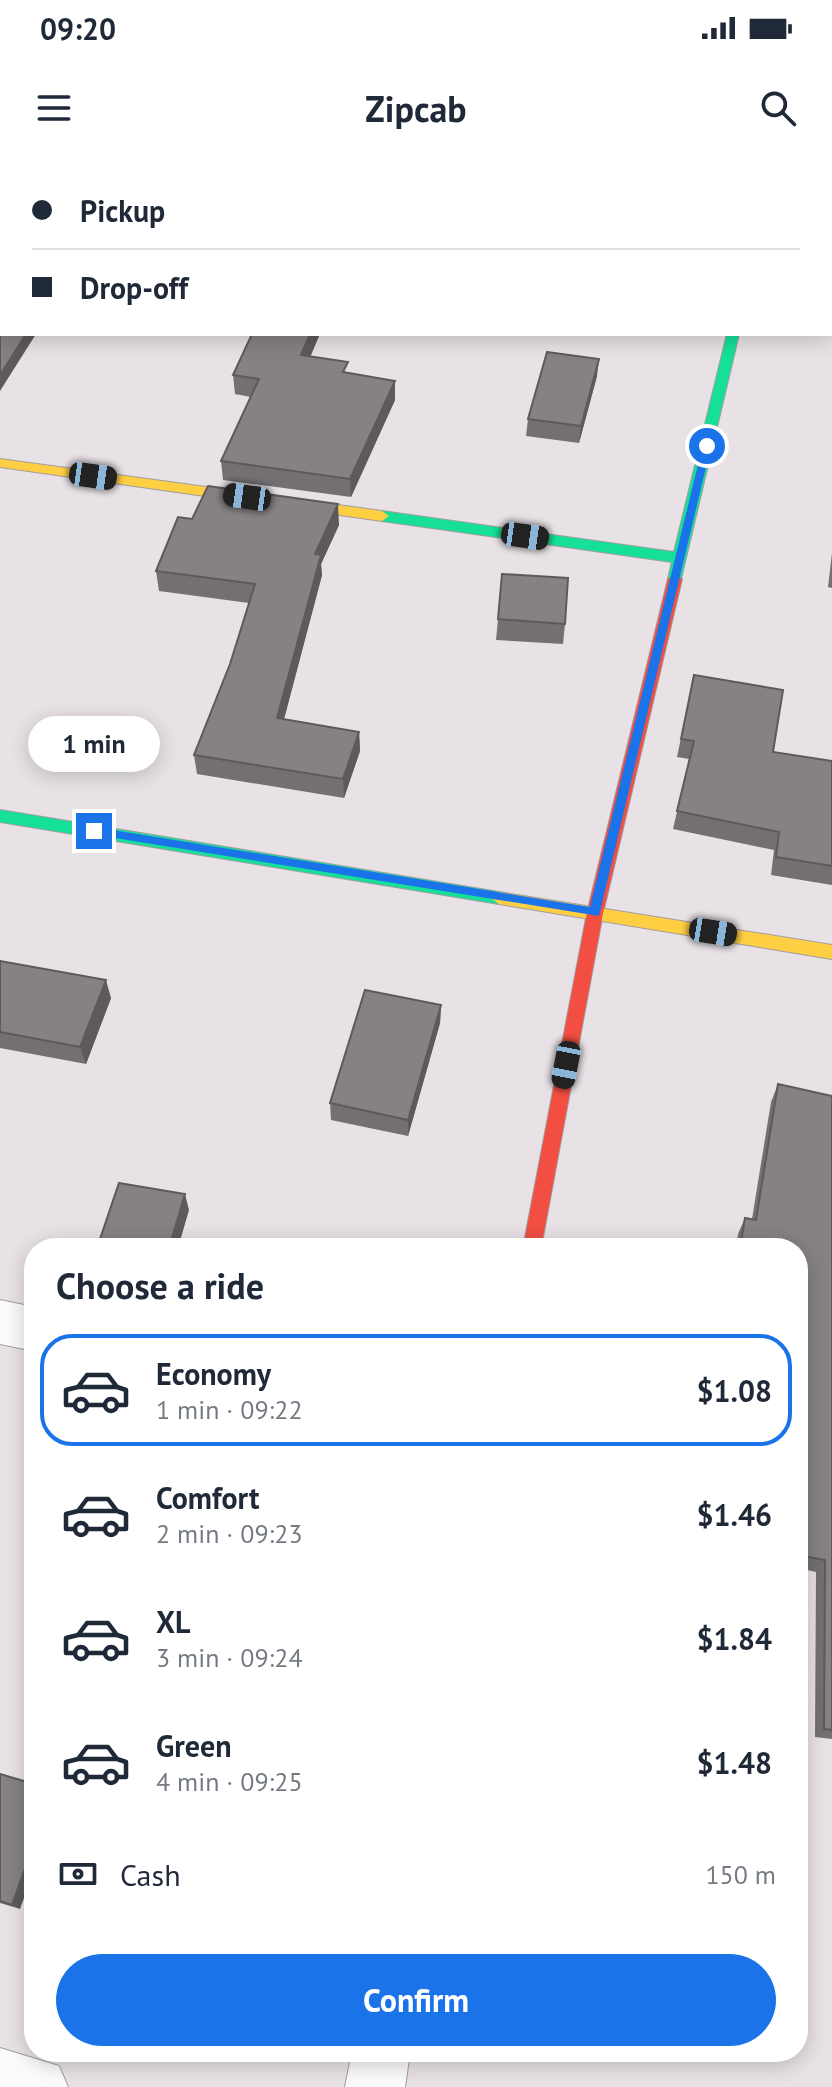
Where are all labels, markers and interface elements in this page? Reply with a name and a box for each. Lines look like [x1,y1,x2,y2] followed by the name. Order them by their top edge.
[40,9,116,48] text: 09:20
[365,85,467,132] text: Zipcab
[32,86,76,130] icon: menu
[756,86,800,130] icon: search
[80,191,165,230] text: Pickup
[80,268,188,307] text: Drop-off
[689,428,725,464] route start
[68,461,118,491] car
[222,482,272,512] car
[500,521,550,551] car
[28,715,160,771] callout: 1 min
[62,727,126,760] text: 1 min
[76,813,112,849] route end
[687,916,739,948] car
[550,1039,582,1091] car
[56,1262,264,1309] text: Choose a ride
[60,1354,132,1426] icon: car
[156,1354,271,1393] text: Economy
[697,1371,772,1410] text: $1.08
[156,1393,303,1426] text: 1 min · 09:22
[60,1478,132,1550] icon: car
[156,1478,259,1517] text: Comfort
[697,1495,772,1534] text: $1.46
[156,1517,303,1550] text: 2 min · 09:23
[60,1602,132,1674] icon: car
[156,1602,190,1641] text: XL
[697,1619,772,1658] text: $1.84
[156,1641,303,1674] text: 3 min · 09:24
[60,1726,132,1798] icon: car
[156,1726,231,1765] text: Green
[697,1743,772,1782] text: $1.48
[156,1765,303,1798] text: 4 min · 09:25
[56,1852,100,1896] icon: cash
[120,1855,181,1894] text: Cash
[705,1858,776,1891] text: 150 m
[56,1954,776,2046] button: Confirm

